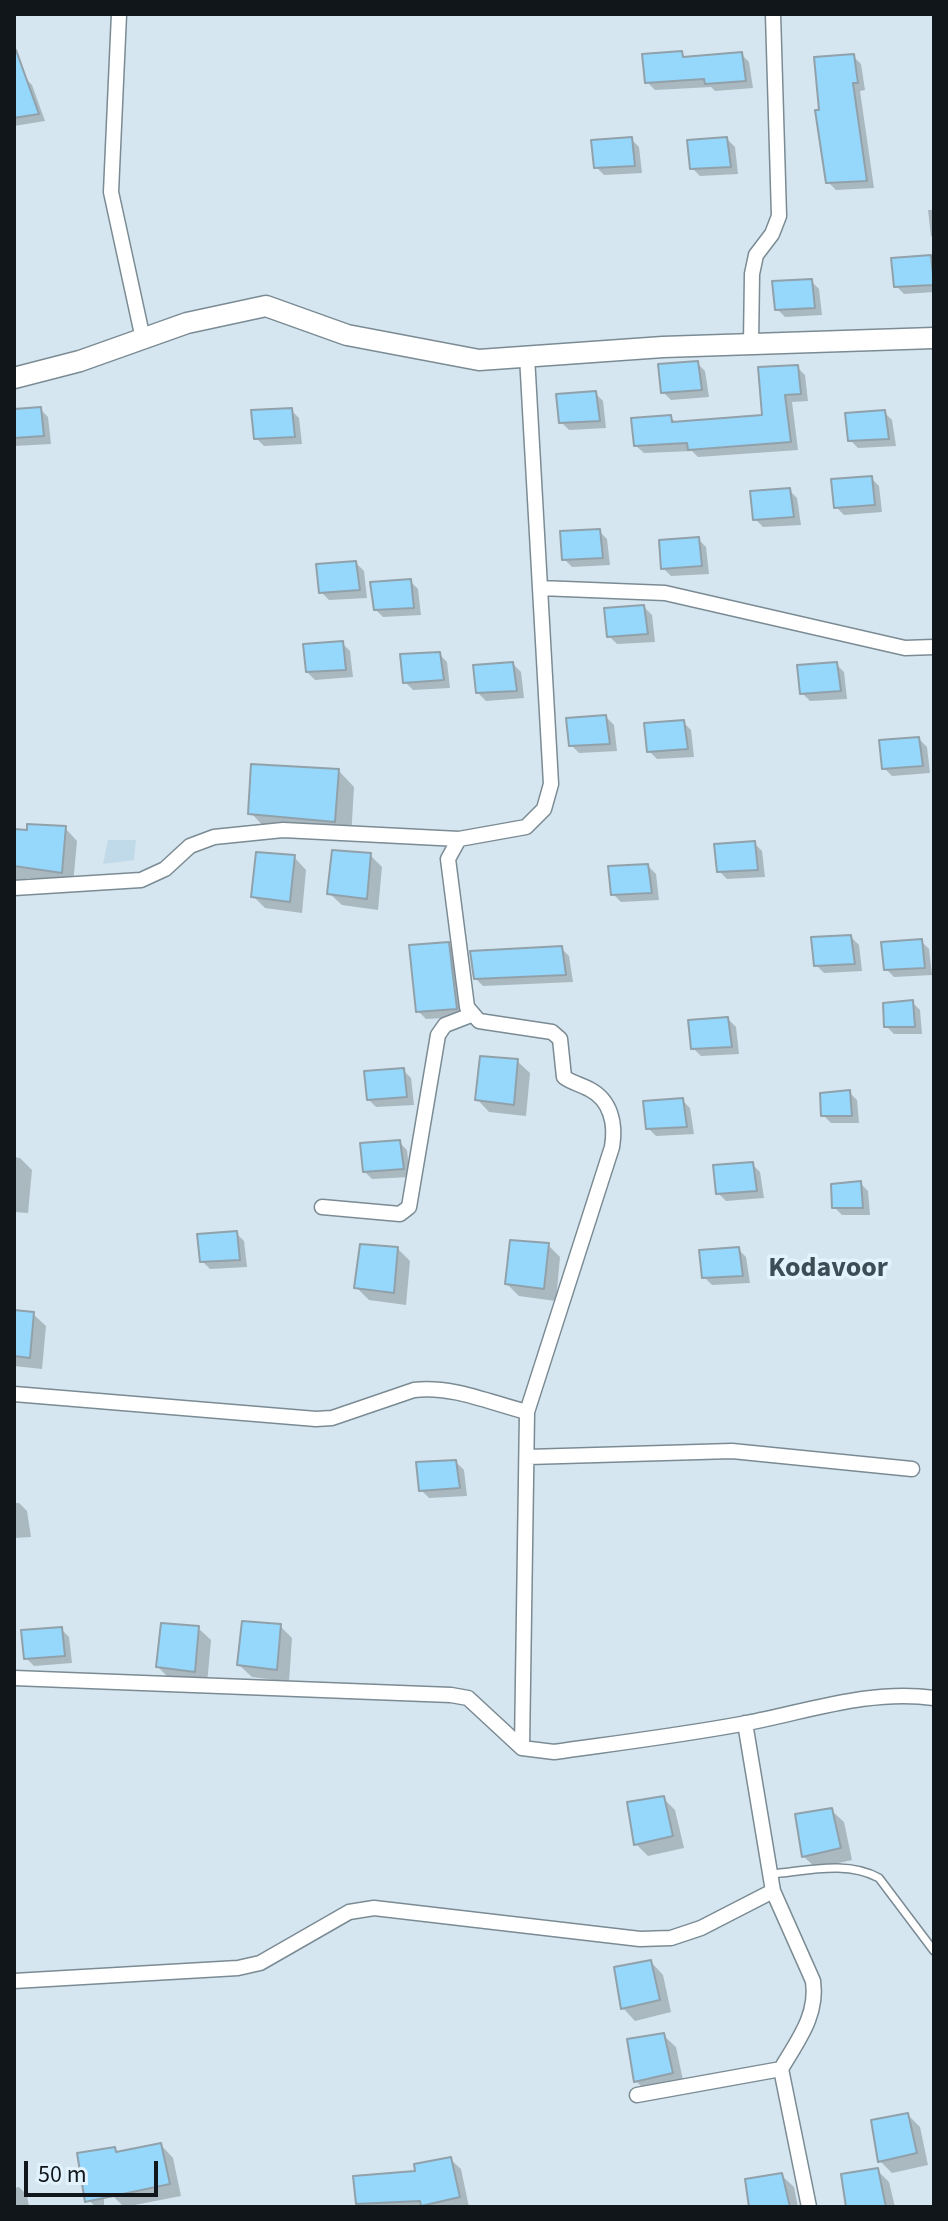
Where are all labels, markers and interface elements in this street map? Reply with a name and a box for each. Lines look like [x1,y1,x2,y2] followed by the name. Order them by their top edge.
[768,1253,888,1287] district label: Kodavoor
[28,2145,162,2195] scale bar
[38,2157,87,2192] text: 50 m

